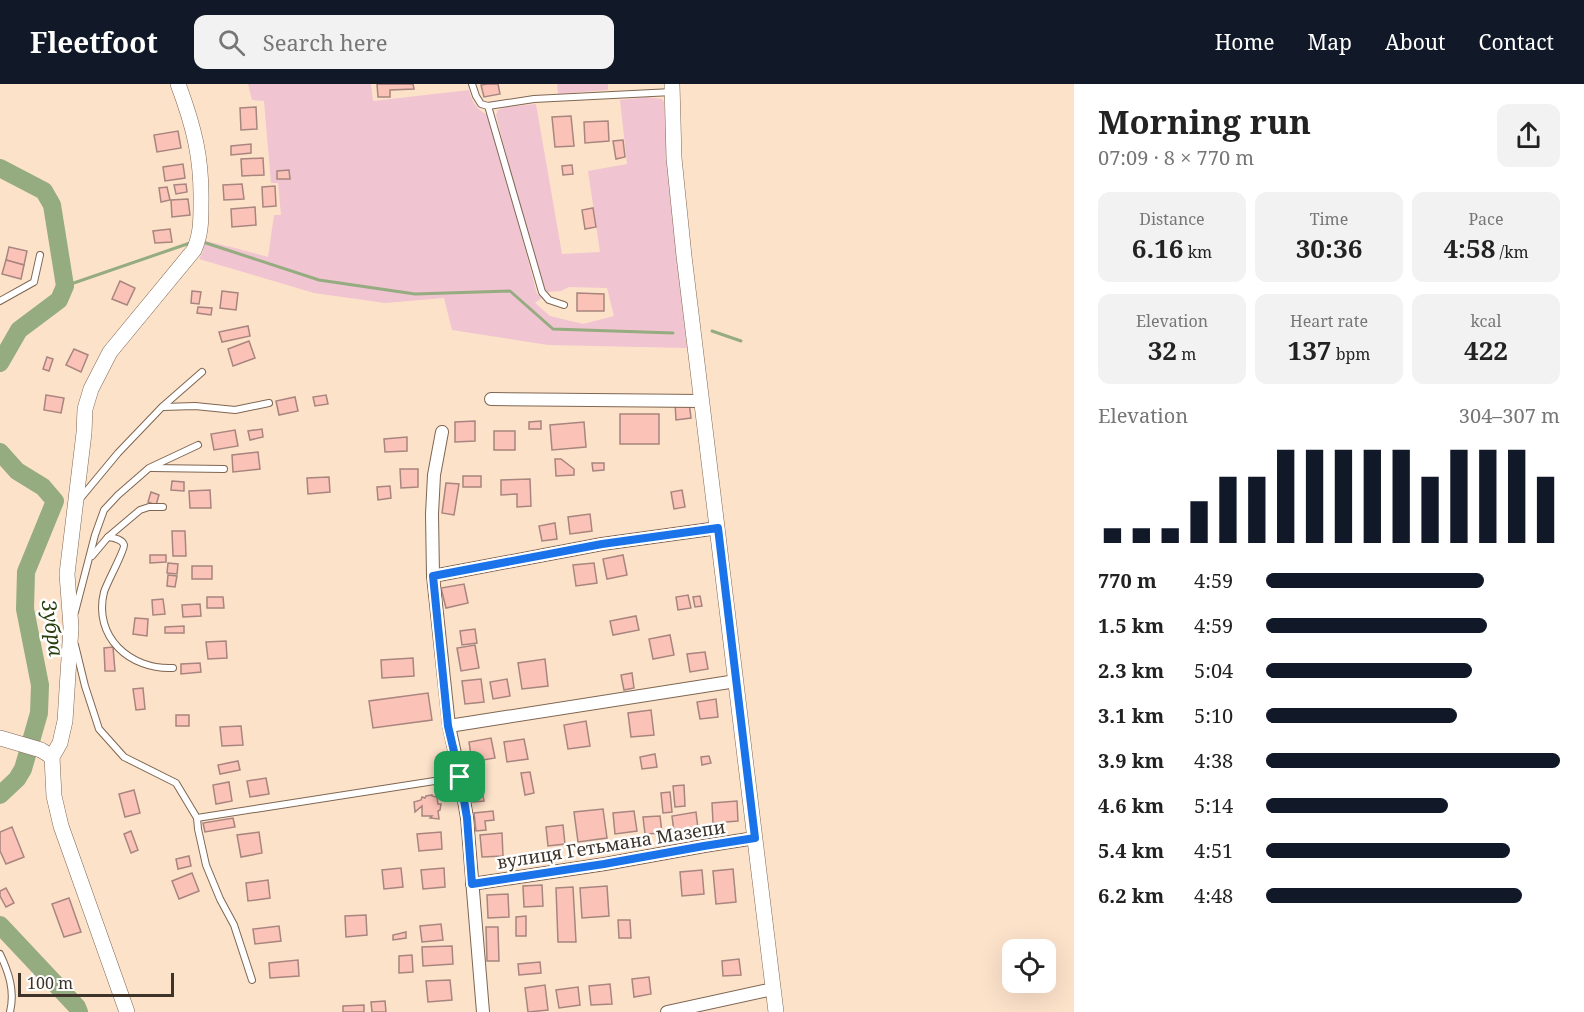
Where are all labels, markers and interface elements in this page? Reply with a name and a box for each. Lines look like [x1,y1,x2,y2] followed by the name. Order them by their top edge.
[194,15,614,69] search box
[30,23,158,61] text: Fleetfoot
[215,26,248,59] icon: search
[263,27,388,57] text: Search here
[1215,28,1275,56] text: Home
[1308,28,1352,56] text: Map
[1385,28,1446,56] text: About
[1479,28,1554,56] text: Contact
[1098,99,1311,144] text: Morning run
[1497,104,1560,167] button: share
[1098,144,1254,171] text: 07:09 · 8 × 770 m
[1139,208,1205,230] text: Distance
[1310,208,1348,230] text: Time
[1468,208,1504,230] text: Pace
[1132,230,1184,266] text: 6.16
[1296,230,1362,266] text: 30:36
[1443,230,1495,266] text: 4:58
[1184,241,1212,263] text: km
[1495,241,1529,263] text: /km
[1136,310,1208,332] text: Elevation
[1290,310,1368,332] text: Heart rate
[1471,310,1501,332] text: kcal
[1148,332,1177,368] text: 32
[1287,332,1332,368] text: 137
[1464,332,1508,368] text: 422
[1177,343,1196,365] text: m
[1332,343,1371,365] text: bpm
[1098,402,1188,429] text: Elevation
[1459,402,1560,429] text: 304–307 m
[1098,567,1157,594] text: 770 m
[1194,567,1233,594] text: 4:59
[36,598,70,658] water label: Зубра
[1098,612,1164,639] text: 1.5 km
[1194,612,1233,639] text: 4:59
[1098,657,1164,684] text: 2.3 km
[1194,657,1233,684] text: 5:04
[1098,702,1164,729] text: 3.1 km
[1194,702,1233,729] text: 5:10
[1098,747,1164,774] text: 3.9 km
[1194,747,1233,774] text: 4:38
[434,751,485,802] pin
[443,760,476,793] icon: arrive
[1098,792,1164,819] text: 4.6 km
[1194,792,1233,819] text: 5:14
[495,814,727,874] street label: вулиця Гетьмана Мазепи
[1098,837,1164,864] text: 5.4 km
[1194,837,1233,864] text: 4:51
[1098,882,1164,909] text: 6.2 km
[1194,882,1233,909] text: 4:48
[1002,939,1056,993] map controls
[1002,939,1056,993] button: locate
[18,970,174,998] scale bar
[27,972,73,994] text: 100 m

